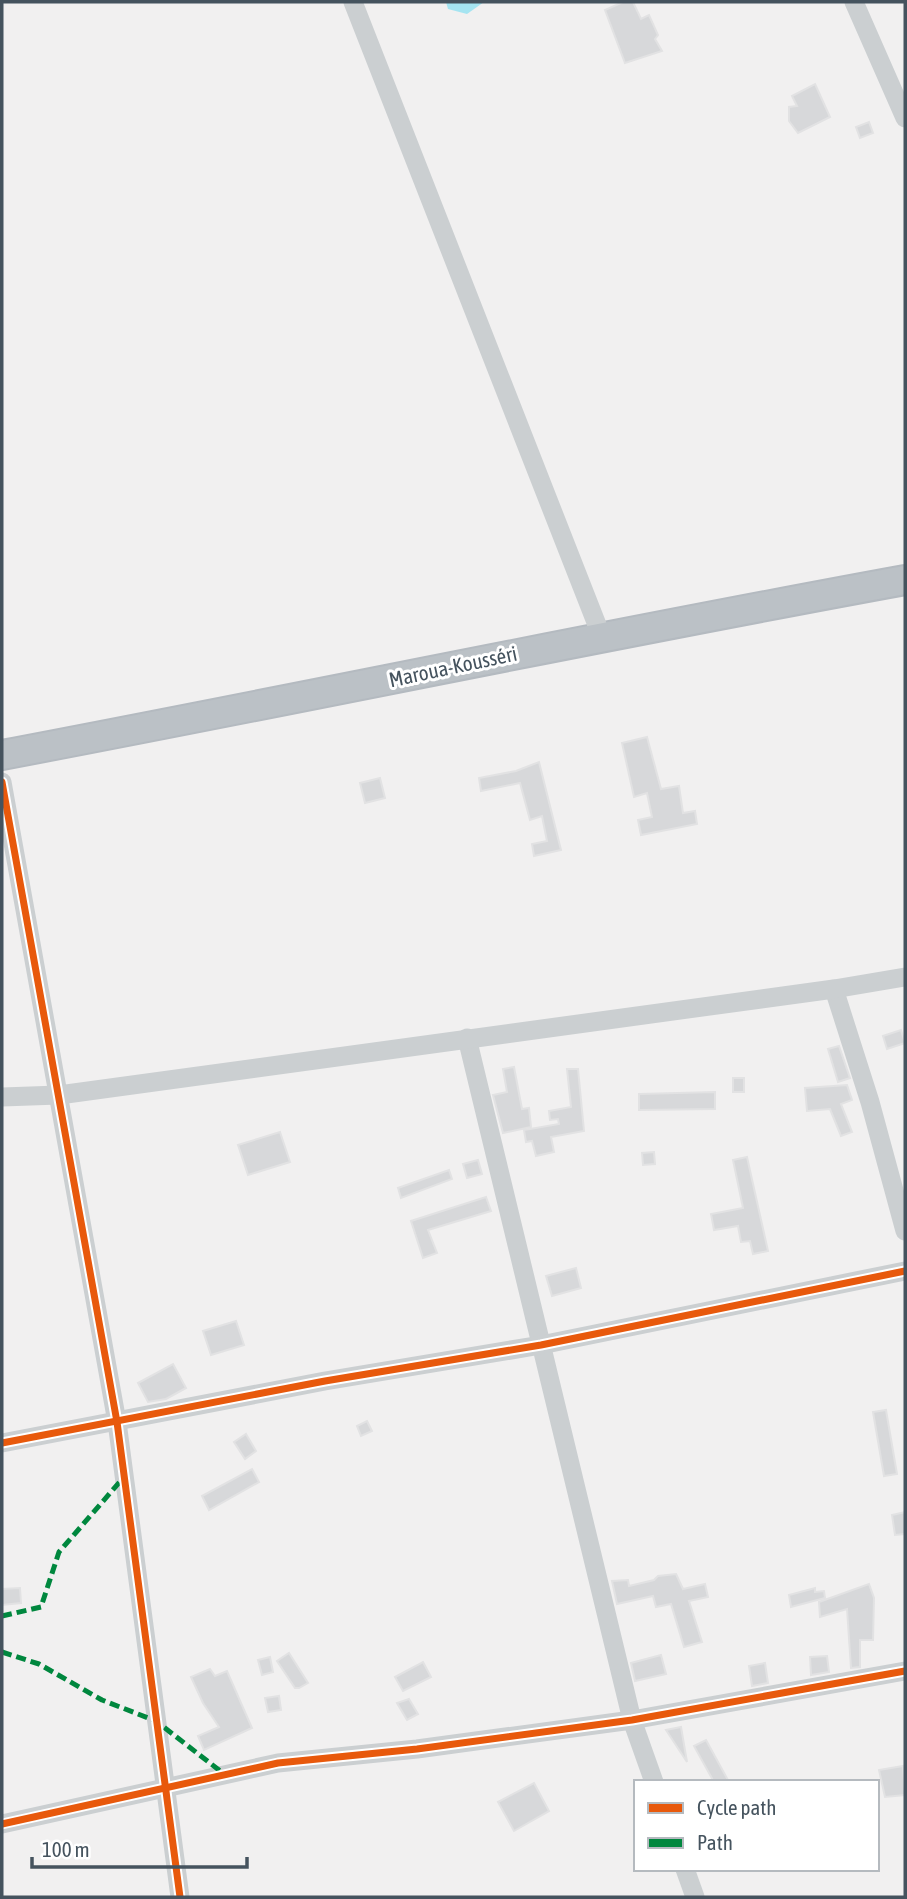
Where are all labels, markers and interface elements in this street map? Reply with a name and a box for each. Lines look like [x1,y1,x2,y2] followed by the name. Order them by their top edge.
[387,641,519,691] street label: Maroua-Kousséri
[634,1780,879,1871] legend
[697,1795,776,1819] text: Cycle path
[32,1826,247,1870] scale bar
[697,1830,733,1854] text: Path
[42,1837,90,1861] text: 100 m

